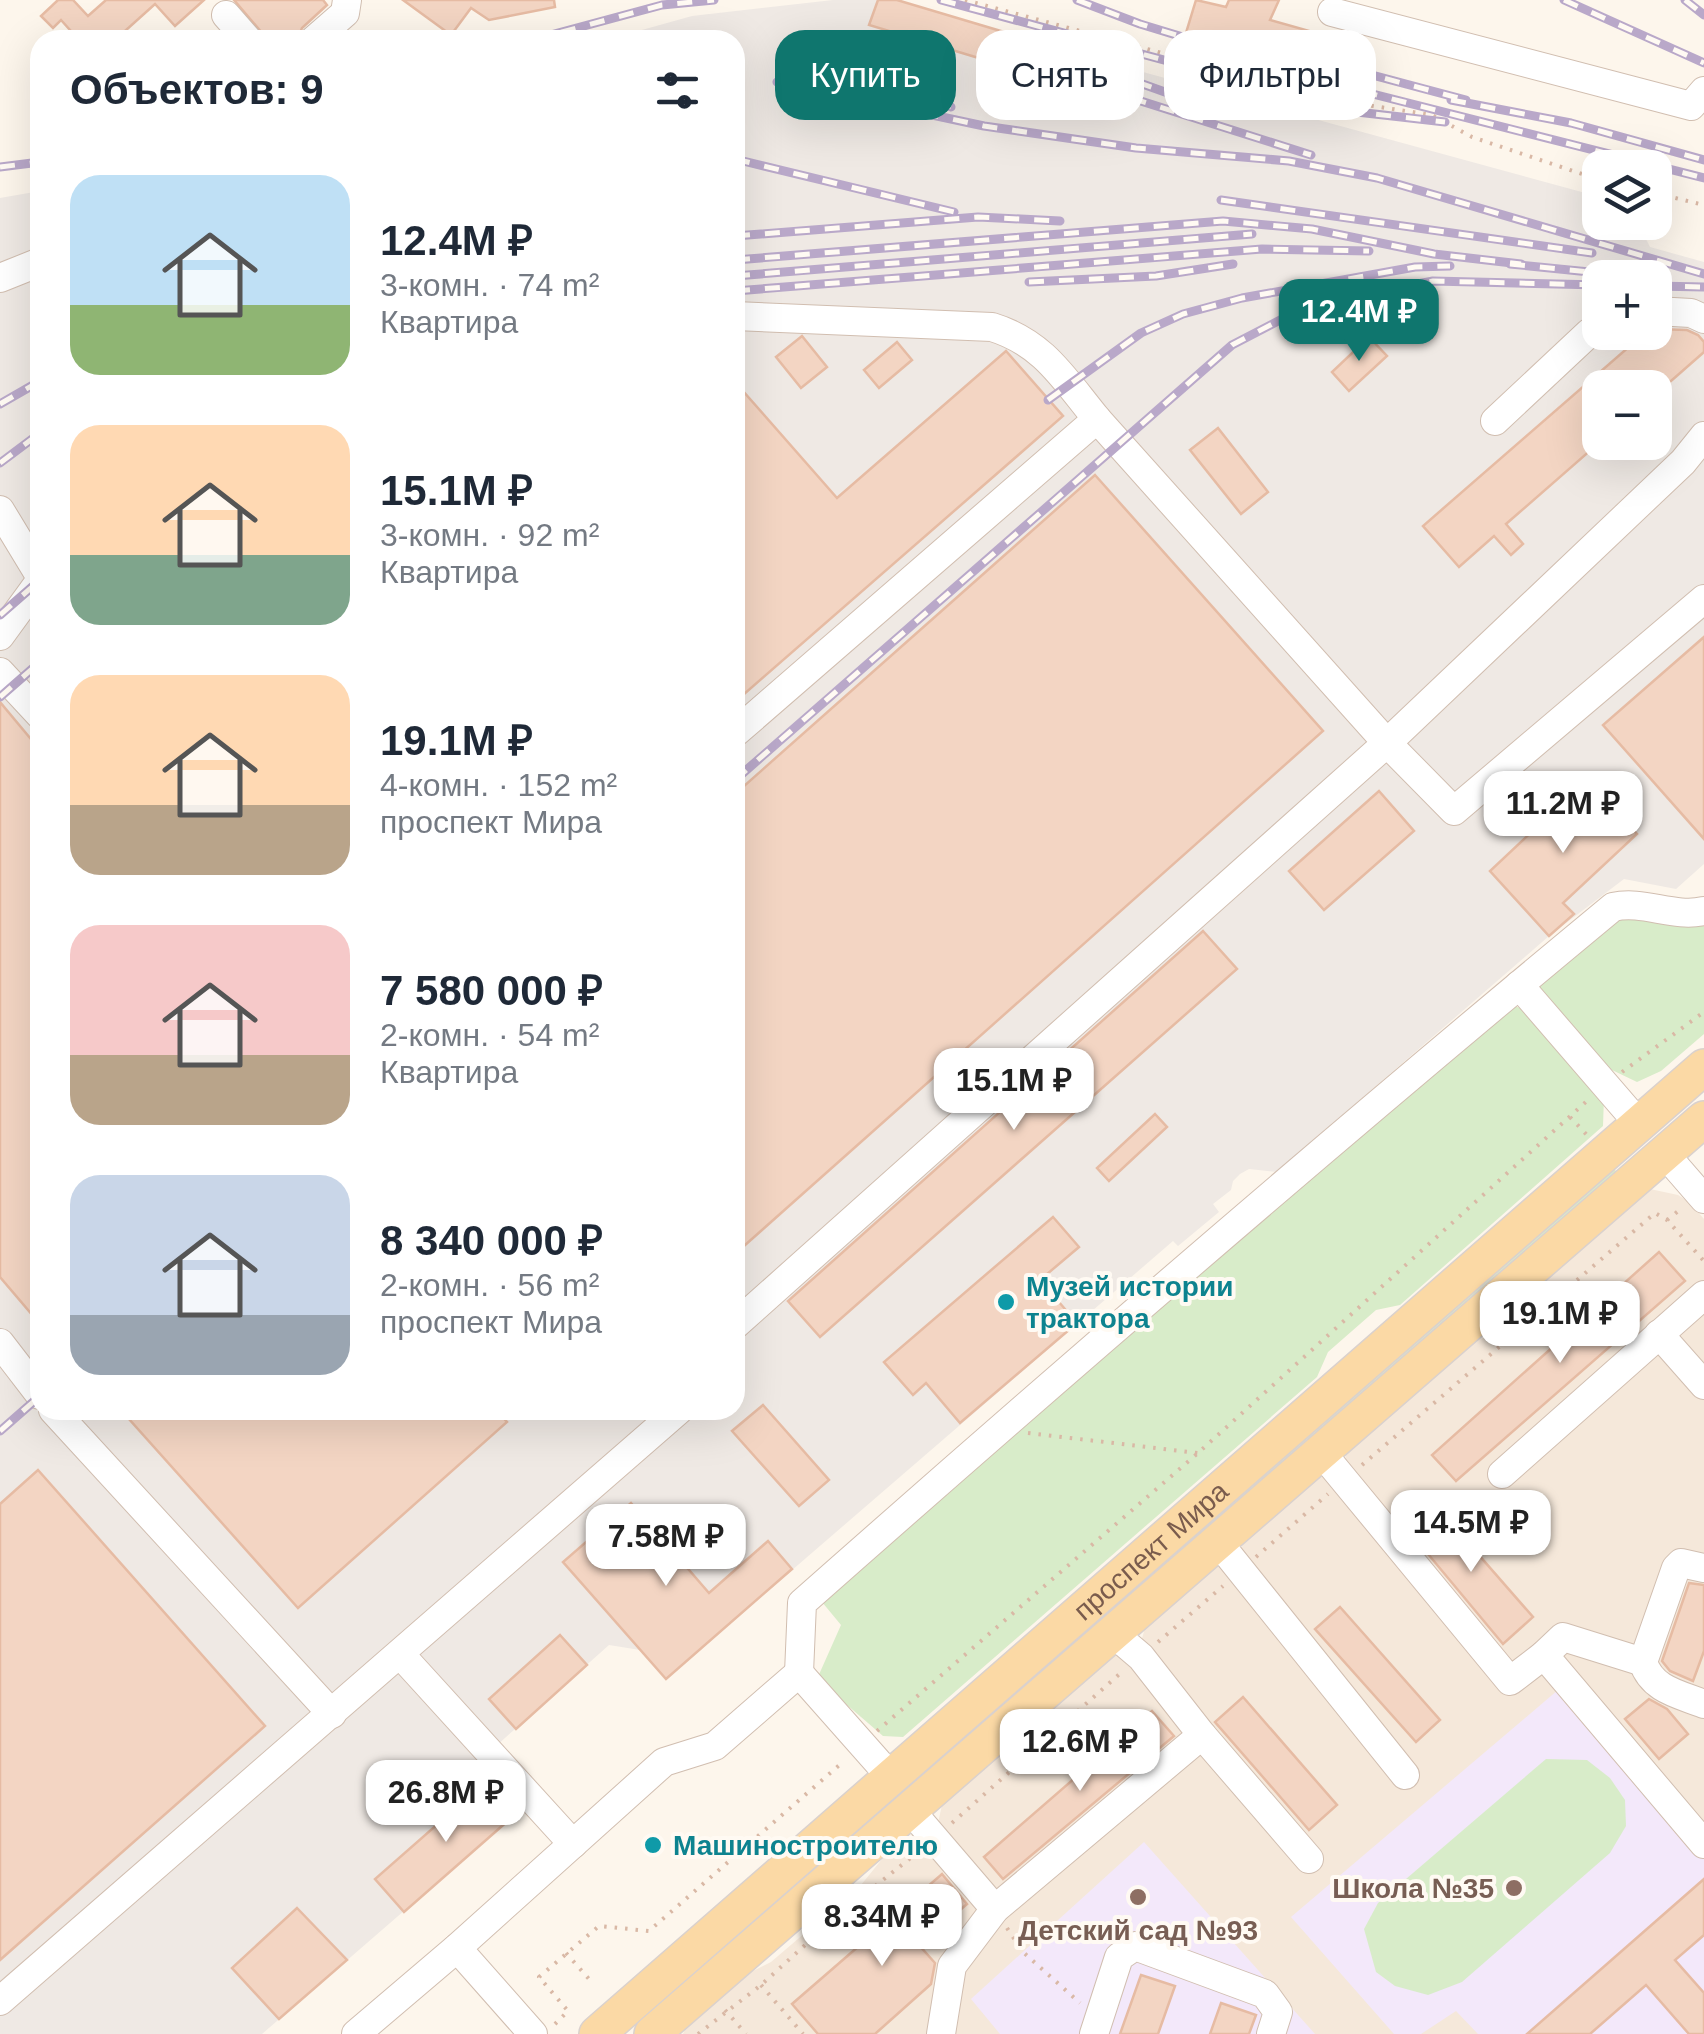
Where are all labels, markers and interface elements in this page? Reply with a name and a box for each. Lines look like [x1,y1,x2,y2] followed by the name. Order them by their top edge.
[775,30,956,120] chip: Купить
[976,30,1144,120] chip: Снять
[1164,30,1376,120] chip: Фильтры
[650,63,705,118] icon: filters
[70,66,324,113] text: Объектов: 9
[1582,150,1672,460] map controls
[1582,150,1672,240] button: layers
[150,215,270,335] icon: home
[380,217,533,264] text: 12.4M ₽
[1582,260,1672,350] button: +
[380,267,599,303] text: 3-комн. · 74 m²
[1267,279,1451,364] pin: 12.4M ₽
[1301,293,1417,329] text: 12.4M ₽
[380,304,518,340] text: Квартира
[1582,370,1672,460] button: −
[150,465,270,585] icon: home
[380,467,533,514] text: 15.1M ₽
[380,517,599,553] text: 3-комн. · 92 m²
[380,554,518,590] text: Квартира
[150,715,270,835] icon: home
[380,717,533,764] text: 19.1M ₽
[380,767,617,803] text: 4-комн. · 152 m²
[1471,771,1655,856] pin: 11.2M ₽
[1506,785,1620,821] text: 11.2M ₽
[380,804,602,840] text: проспект Мира
[150,965,270,1085] icon: home
[380,967,603,1014] text: 7 580 000 ₽
[380,1017,599,1053] text: 2-комн. · 54 m²
[922,1048,1106,1133] pin: 15.1M ₽
[380,1054,518,1090] text: Квартира
[956,1062,1072,1098] text: 15.1M ₽
[150,1215,270,1335] icon: home
[380,1217,603,1264] text: 8 340 000 ₽
[380,1267,599,1303] text: 2-комн. · 56 m²
[1026,1271,1233,1334] place label: Музей истории трактора
[1468,1281,1652,1366] pin: 19.1M ₽
[995,1291,1017,1313] marker: Музей истории трактора
[1502,1295,1618,1331] text: 19.1M ₽
[380,1304,602,1340] text: проспект Мира
[1067,1475,1234,1626] street label: проспект Мира
[1379,1490,1563,1575] pin: 14.5M ₽
[574,1504,758,1589] pin: 7.58M ₽
[1413,1504,1529,1540] text: 14.5M ₽
[608,1518,724,1554] text: 7.58M ₽
[988,1709,1172,1794] pin: 12.6M ₽
[1022,1723,1138,1759] text: 12.6M ₽
[354,1760,538,1845] pin: 26.8M ₽
[388,1774,504,1810] text: 26.8M ₽
[673,1830,938,1861] place label: Машиностроителю
[642,1834,664,1856] marker: Машиностроителю
[1332,1873,1494,1904] place label: Школа №35
[1503,1877,1525,1899] marker: Школа №35
[790,1884,974,1969] pin: 8.34M ₽
[1127,1886,1149,1908] marker: Детский сад №93
[824,1898,940,1934] text: 8.34M ₽
[1018,1915,1258,1946] place label: Детский сад №93

